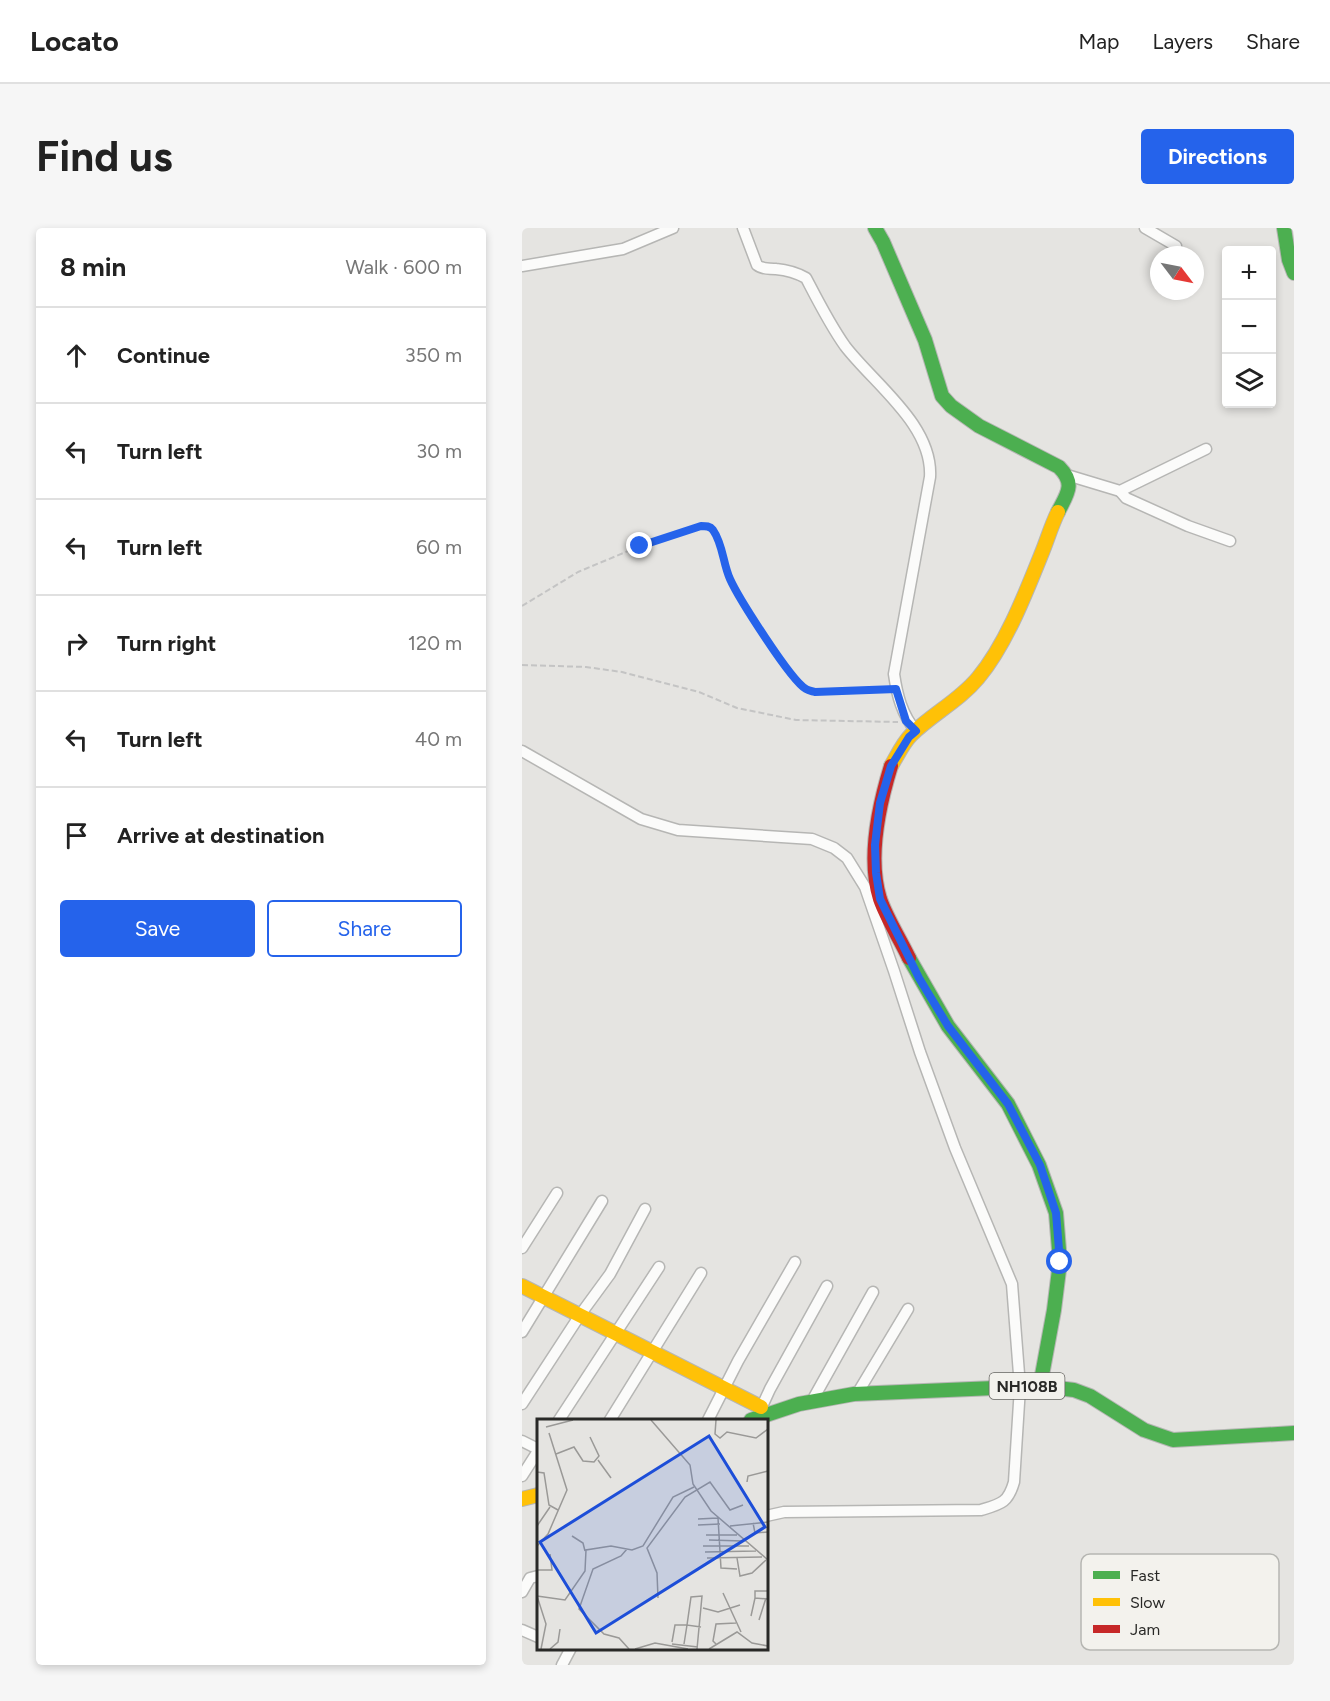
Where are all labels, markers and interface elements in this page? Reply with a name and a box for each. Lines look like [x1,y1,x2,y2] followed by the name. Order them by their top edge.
[30,24,119,58] text: Locato
[1079,29,1119,54] text: Map
[1152,29,1213,54] text: Layers
[1246,29,1300,54] text: Share
[1141,129,1294,184] button: Directions
[36,131,173,182] text: Find us
[1150,246,1204,300] north arrow
[1222,246,1276,408] map controls
[1222,246,1276,300] button: +
[60,251,126,283] text: 8 min
[345,255,462,279] text: Walk · 600 m
[1222,300,1276,354] button: −
[60,339,93,372] icon: ahead
[117,342,210,369] text: Continue
[405,343,462,367] text: 350 m
[1222,354,1276,408] button: layers
[60,435,93,468] icon: left
[117,438,203,465] text: Turn left
[416,439,462,463] text: 30 m
[60,531,93,564] icon: left
[626,532,652,558] route end
[117,534,203,561] text: Turn left
[416,535,462,559] text: 60 m
[60,627,93,660] icon: right
[117,630,216,657] text: Turn right
[408,631,462,655] text: 120 m
[60,723,93,756] icon: left
[117,726,203,753] text: Turn left
[415,727,462,751] text: 40 m
[60,819,93,852] icon: arrive
[117,822,325,849] text: Arrive at destination
[60,900,255,957] button: Save
[267,900,462,957] button: Share
[1046,1248,1072,1274] route start
[990,1373,1064,1399] road number: NH108B
[537,1419,768,1650] inset map
[1081,1554,1279,1650] legend
[1130,1566,1160,1585] text: Fast
[1130,1593,1165,1612] text: Slow
[1130,1620,1160,1639] text: Jam

